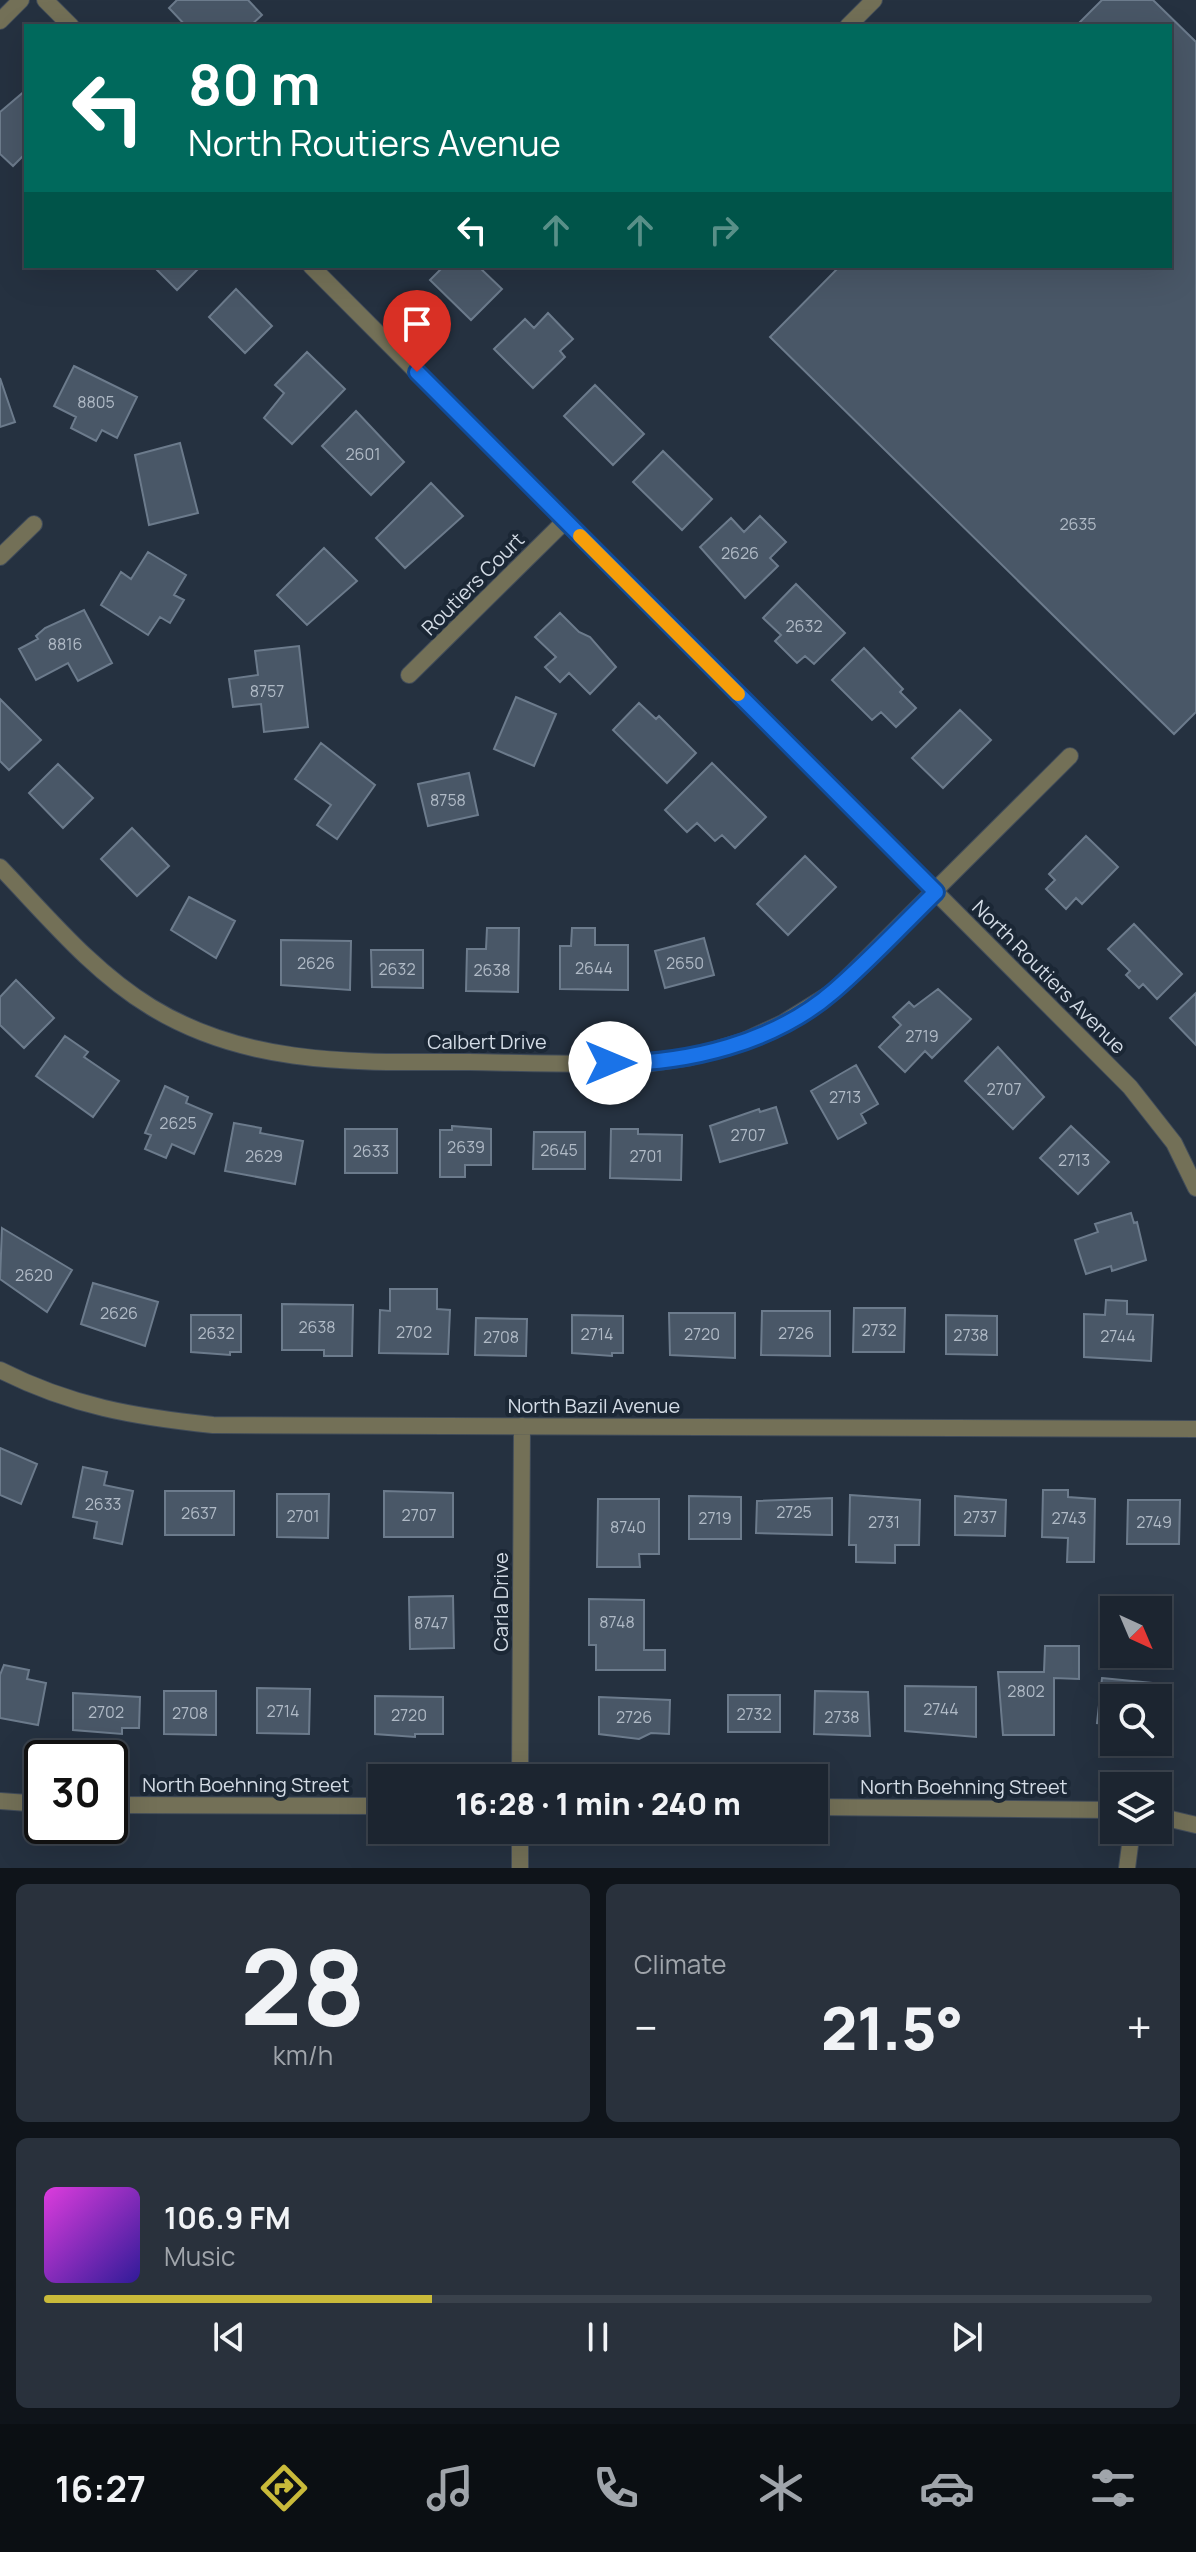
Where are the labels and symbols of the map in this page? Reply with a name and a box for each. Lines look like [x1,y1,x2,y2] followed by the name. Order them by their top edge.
[383,290,451,372] pin
[77,391,115,413] house number: 8805
[345,443,381,465] house number: 2601
[1059,513,1097,535] house number: 2635
[415,526,530,641] street label: Routiers Court
[721,542,759,564] house number: 2626
[785,615,823,637] house number: 2632
[48,633,82,655] house number: 8816
[250,680,284,702] house number: 8757
[430,789,466,811] house number: 8758
[967,894,1132,1059] street label: North Routiers Avenue
[297,952,335,974] house number: 2626
[666,952,704,974] house number: 2650
[575,957,613,979] house number: 2644
[378,958,416,980] house number: 2632
[473,959,511,981] house number: 2638
[568,1021,652,1105] position arrow
[905,1025,939,1047] house number: 2719
[427,1028,547,1055] street label: Calbert Drive
[987,1078,1021,1100] house number: 2707
[829,1086,861,1108] house number: 2713
[159,1112,197,1134] house number: 2625
[731,1124,765,1146] house number: 2707
[447,1136,485,1158] house number: 2639
[540,1139,578,1161] house number: 2645
[353,1140,389,1162] house number: 2633
[245,1145,283,1167] house number: 2629
[629,1145,663,1167] house number: 2701
[1058,1149,1090,1171] house number: 2713
[15,1264,53,1286] house number: 2620
[100,1302,138,1324] house number: 2626
[298,1316,336,1338] house number: 2638
[861,1319,897,1341] house number: 2732
[396,1321,432,1343] house number: 2702
[197,1322,235,1344] house number: 2632
[778,1322,814,1344] house number: 2726
[581,1323,613,1345] house number: 2714
[684,1323,720,1345] house number: 2720
[953,1324,989,1346] house number: 2738
[1100,1325,1136,1347] house number: 2744
[483,1326,519,1348] house number: 2708
[508,1392,680,1419] street label: North Bazil Avenue
[85,1493,121,1515] house number: 2633
[776,1501,812,1523] house number: 2725
[181,1502,217,1524] house number: 2637
[402,1504,436,1526] house number: 2707
[286,1505,320,1527] house number: 2701
[963,1506,997,1528] house number: 2737
[698,1507,732,1529] house number: 2719
[1052,1507,1086,1529] house number: 2743
[868,1511,900,1533] house number: 2731
[1136,1511,1172,1533] house number: 2749
[610,1516,646,1538] house number: 8740
[487,1552,514,1652] street label: Carla Drive
[1100,1596,1172,1668] north arrow
[599,1611,635,1633] house number: 8748
[414,1612,448,1634] house number: 8747
[1007,1680,1045,1702] house number: 2802
[923,1698,959,1720] house number: 2744
[267,1700,299,1722] house number: 2714
[88,1701,124,1723] house number: 2702
[172,1702,208,1724] house number: 2708
[736,1703,772,1725] house number: 2732
[391,1704,427,1726] house number: 2720
[616,1706,652,1728] house number: 2726
[824,1706,860,1728] house number: 2738
[24,1740,128,1844] speed limit sign: 30
[142,1771,350,1798] street label: North Boehning Street
[860,1773,1068,1800] street label: North Boehning Street

